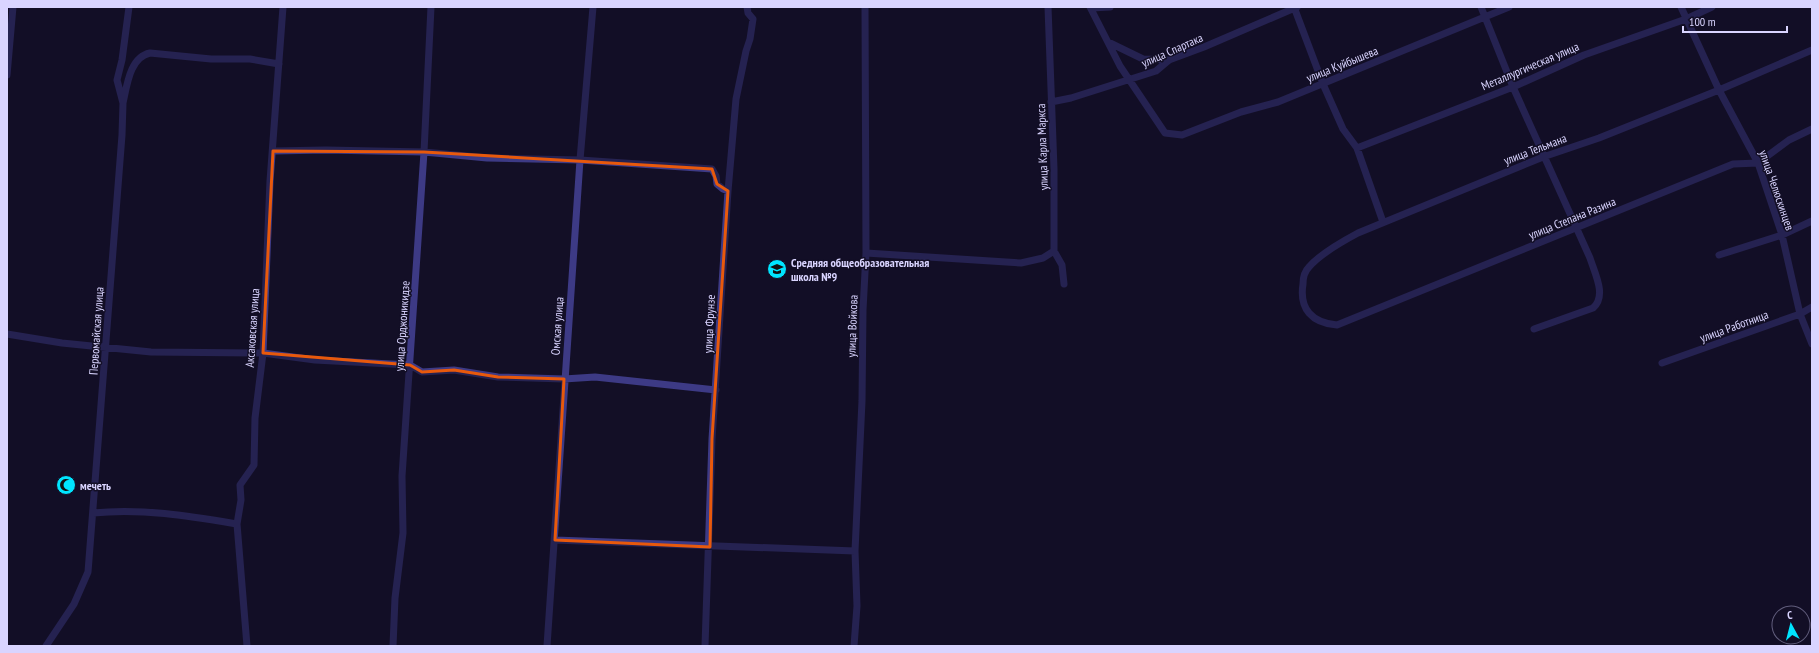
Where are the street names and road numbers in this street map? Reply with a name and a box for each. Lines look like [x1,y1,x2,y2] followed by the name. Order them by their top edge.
[1139,30,1205,70] street label: улица Спартака
[1479,39,1581,93] street label: Металлургическая улица
[1304,43,1380,85] street label: улица Куйбышева
[1033,103,1051,191] street label: улица Карла Маркса
[1501,130,1569,168] street label: улица Тельмана
[1756,148,1798,232] street label: улица Челюскинцев
[1526,194,1618,242] street label: улица Степана Разина
[391,280,413,372] street label: улица Орджоникидзе
[85,286,107,376] street label: Первомайская улица
[242,288,262,368] street label: Аксаковская улица
[700,294,718,354] street label: улица Фрунзе
[843,294,861,358] street label: улица Войкова
[547,296,567,356] street label: Омская улица
[1698,307,1770,345] street label: улица Работница

